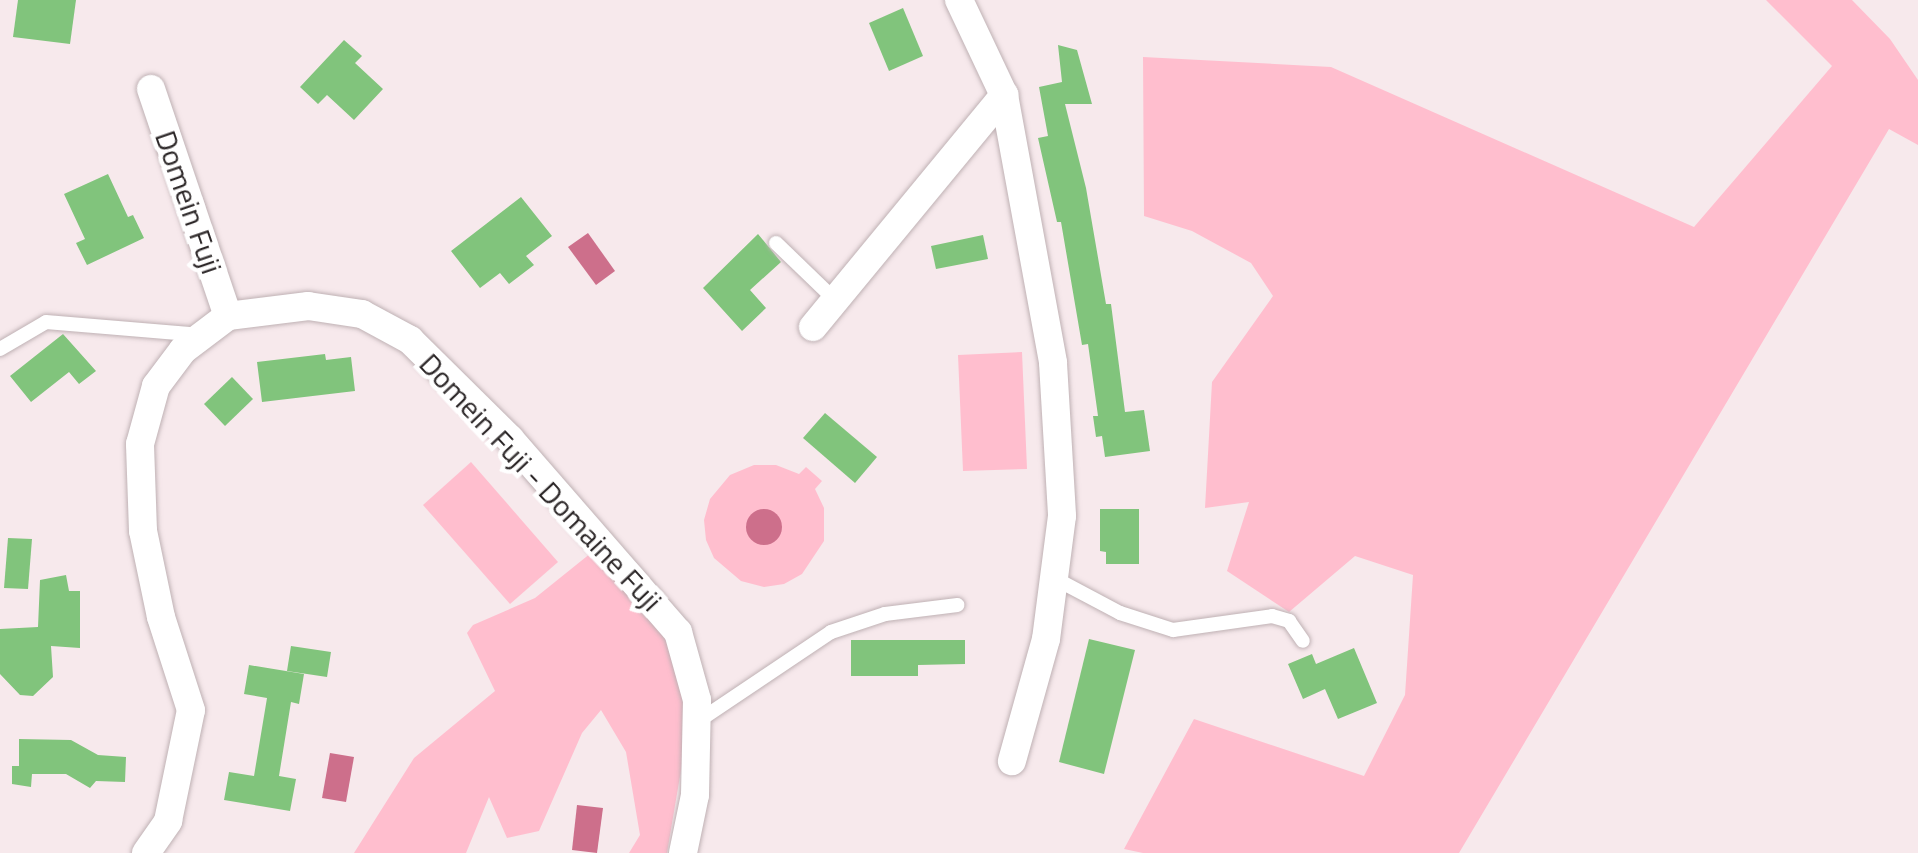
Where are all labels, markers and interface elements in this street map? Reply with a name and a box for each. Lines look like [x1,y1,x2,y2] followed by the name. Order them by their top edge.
[148,126,230,278] street label: Domein Fuji
[412,346,670,618] street label: Domein Fuji - Domaine Fuji

